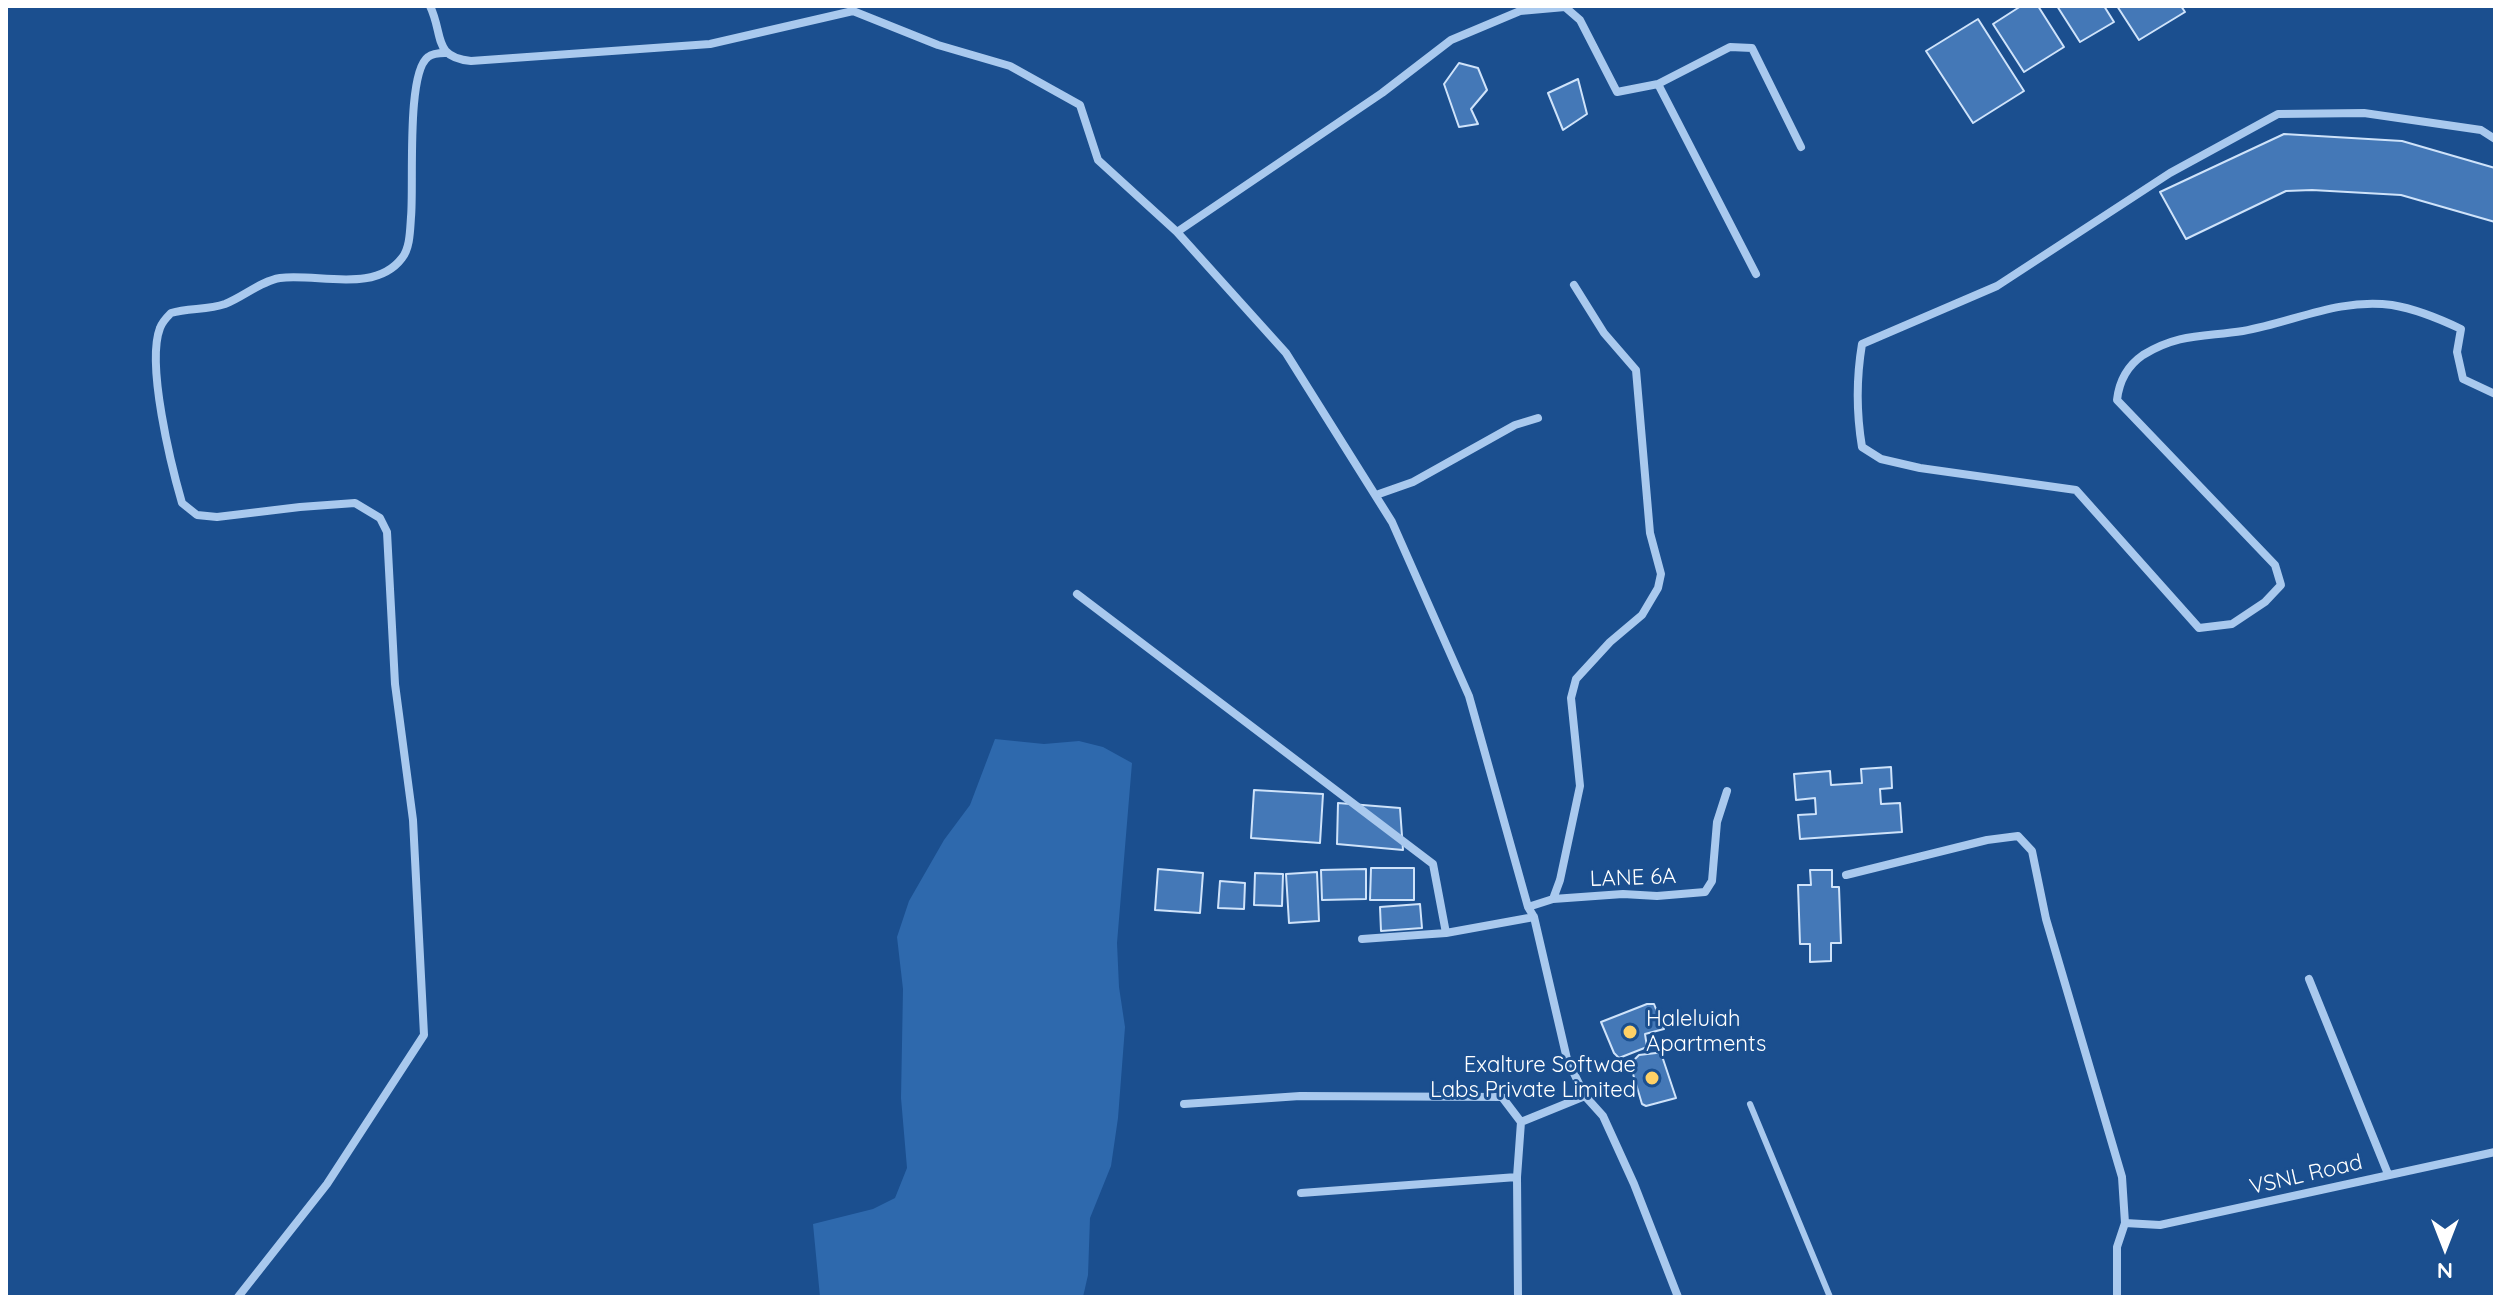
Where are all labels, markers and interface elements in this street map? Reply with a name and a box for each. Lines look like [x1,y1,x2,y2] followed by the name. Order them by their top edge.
[1589,863,1677,893] street label: LANE 6A
[1646,1006,1766,1058] place label: Haleluiah Apartments
[1621,1023,1639,1041] marker: Haleluiah Apartments
[1430,1052,1636,1104] place label: Exalture Softwae Labs Private Limited
[1643,1069,1661,1087] marker: Exalture Softwae Labs Private Limited
[2247,1149,2365,1201] street label: VSNL Road
[2405,1207,2485,1287] north arrow
[2437,1257,2453,1285] text: N

